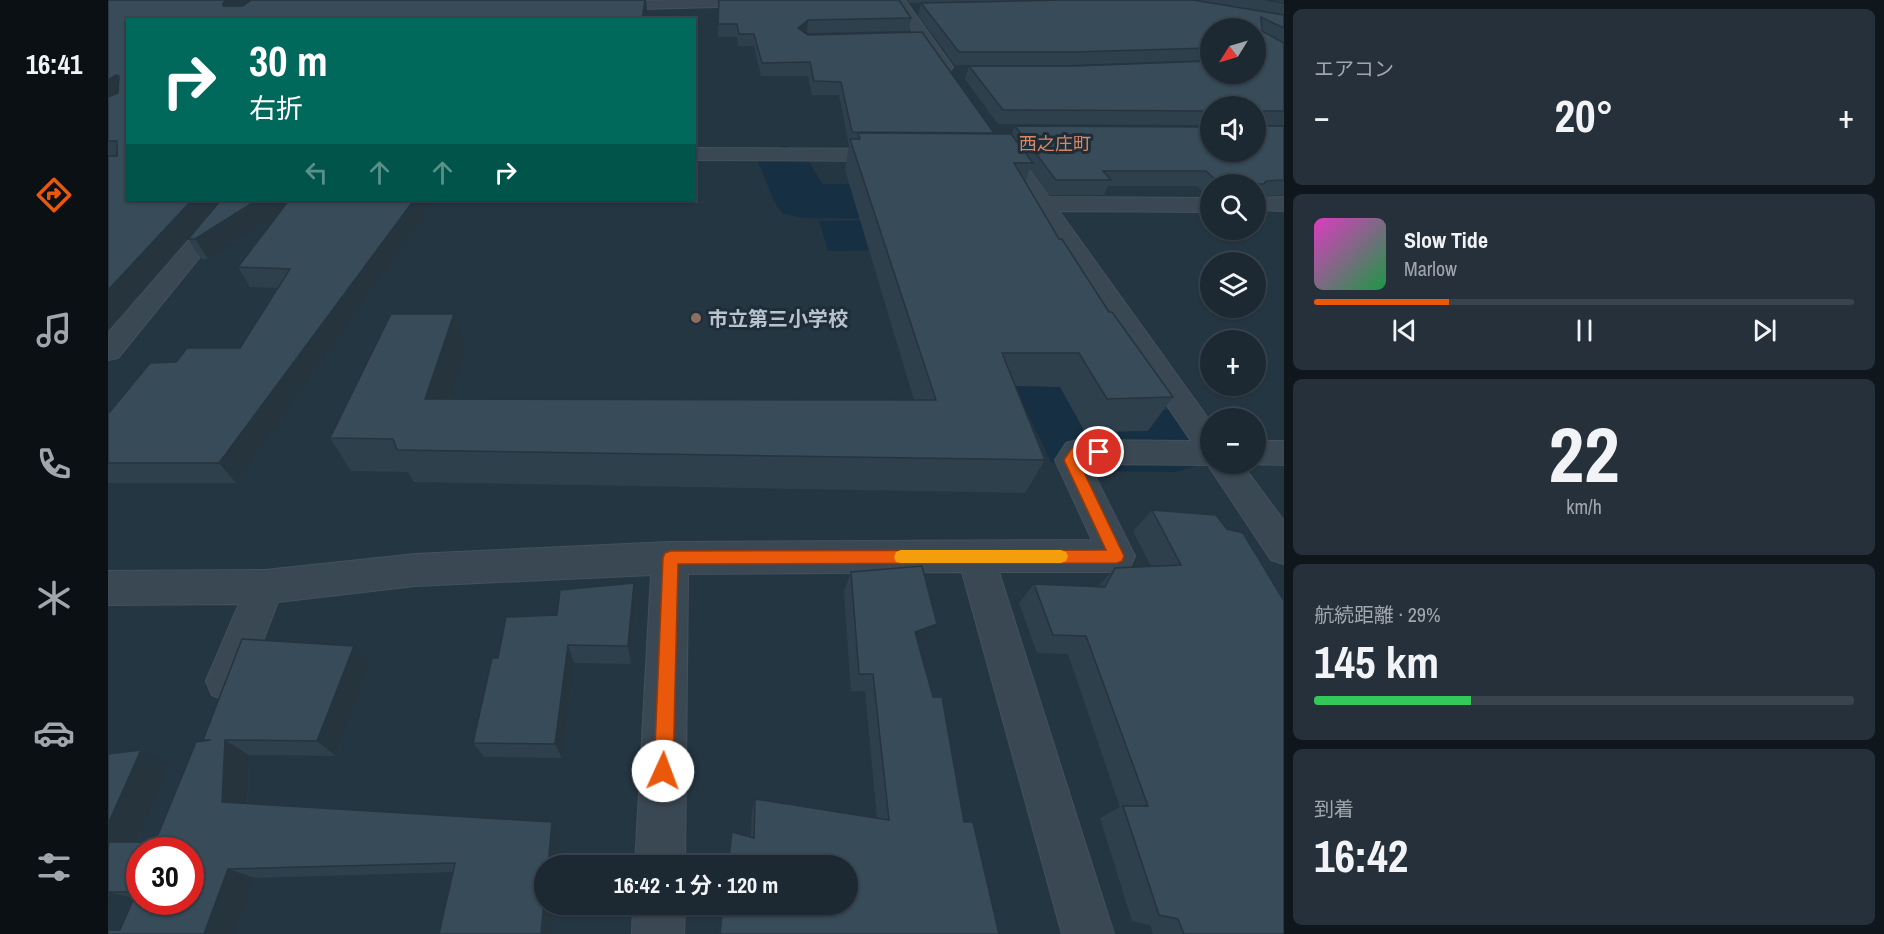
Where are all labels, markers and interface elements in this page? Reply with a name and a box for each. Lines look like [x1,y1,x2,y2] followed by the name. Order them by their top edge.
[1200,18,1266,84] north arrow
[1200,18,1266,474] map controls
[249,33,328,89] text: 30 m
[150,42,228,120] icon: right
[26,46,82,82] text: 16:41
[1314,55,1394,82] text: エアコン
[1554,85,1614,146] text: 20°
[249,90,303,126] text: 右折
[1314,94,1330,138] text: −
[1838,94,1854,138] text: +
[1200,96,1266,162] button: sound
[1019,131,1091,156] district label: 西之庄町
[300,156,333,189] icon: left
[363,156,396,189] icon: ahead
[426,156,459,189] icon: ahead
[489,156,522,189] icon: right
[33,174,75,216] icon: directions
[1200,174,1266,240] button: search
[1404,225,1488,255] text: Slow Tide
[1200,252,1266,318] button: layers
[1404,255,1457,282] text: Marlow
[708,305,848,332] place label: 市立第三小学校
[33,309,75,351] icon: music
[689,311,703,325] marker: 市立第三小学校
[1388,314,1421,347] icon: previous
[1568,314,1601,347] icon: pause
[1748,314,1781,347] icon: next
[1200,330,1266,396] button: +
[1548,401,1620,506] text: 22
[1200,408,1266,474] button: −
[1073,426,1124,477] pin
[1082,435,1115,468] icon: arrive
[33,443,75,485] icon: phone
[1566,493,1602,520] text: km/h
[33,577,75,619] icon: climate
[1314,601,1441,628] text: 航続距離 · 29%
[1314,631,1439,692] text: 145 km
[33,712,75,754] icon: car
[631,739,695,803] position arrow
[1314,795,1354,822] text: 到着
[1314,825,1408,886] text: 16:42
[126,837,204,915] speed limit sign: 30
[33,846,75,888] icon: filters
[614,870,778,900] text: 16:42 · 1 分 · 120 m

